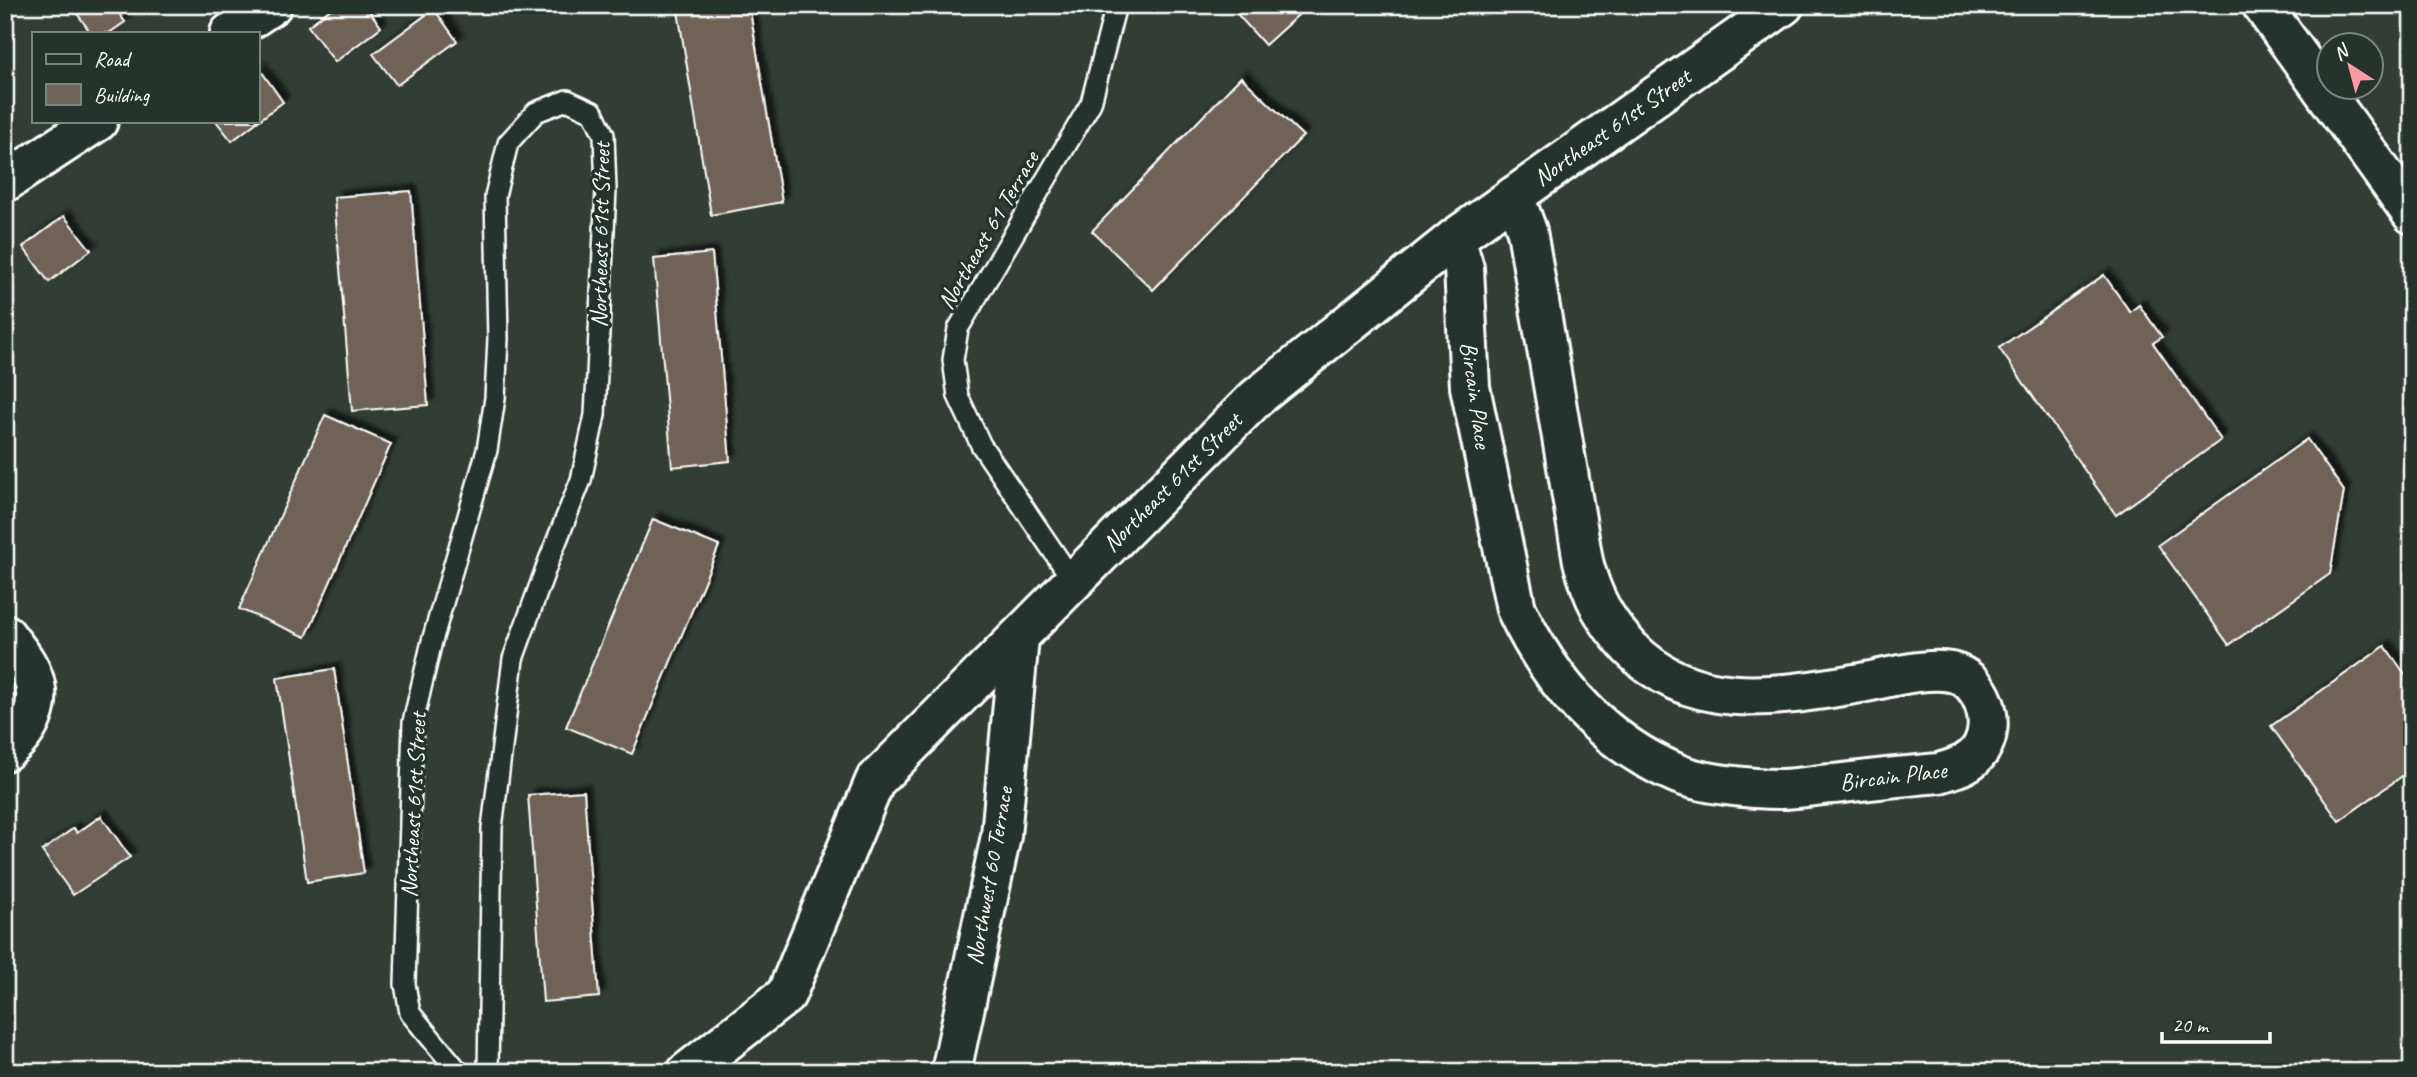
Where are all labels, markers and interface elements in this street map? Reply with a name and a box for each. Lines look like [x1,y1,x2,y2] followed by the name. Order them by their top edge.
[32,32,259,122] legend
[2316,32,2386,102] north arrow
[2329,38,2355,66] text: N
[94,46,133,72] text: Road
[1528,60,1698,192] street label: Northeast 61st Street
[94,82,151,108] text: Building
[583,140,617,328] street label: Northeast 61st Street
[931,144,1046,314] street label: Northeast 61 Terrace
[1454,340,1499,452] street label: Bircain Place
[1096,404,1250,558] street label: Northeast 61st Street
[393,710,433,898] street label: Northeast 61st Street
[1838,754,1950,797] street label: Bircain Place
[959,783,1020,967] street label: Northwest 60 Terrace
[2162,1000,2270,1044] scale bar
[2172,1012,2210,1038] text: 20 m

